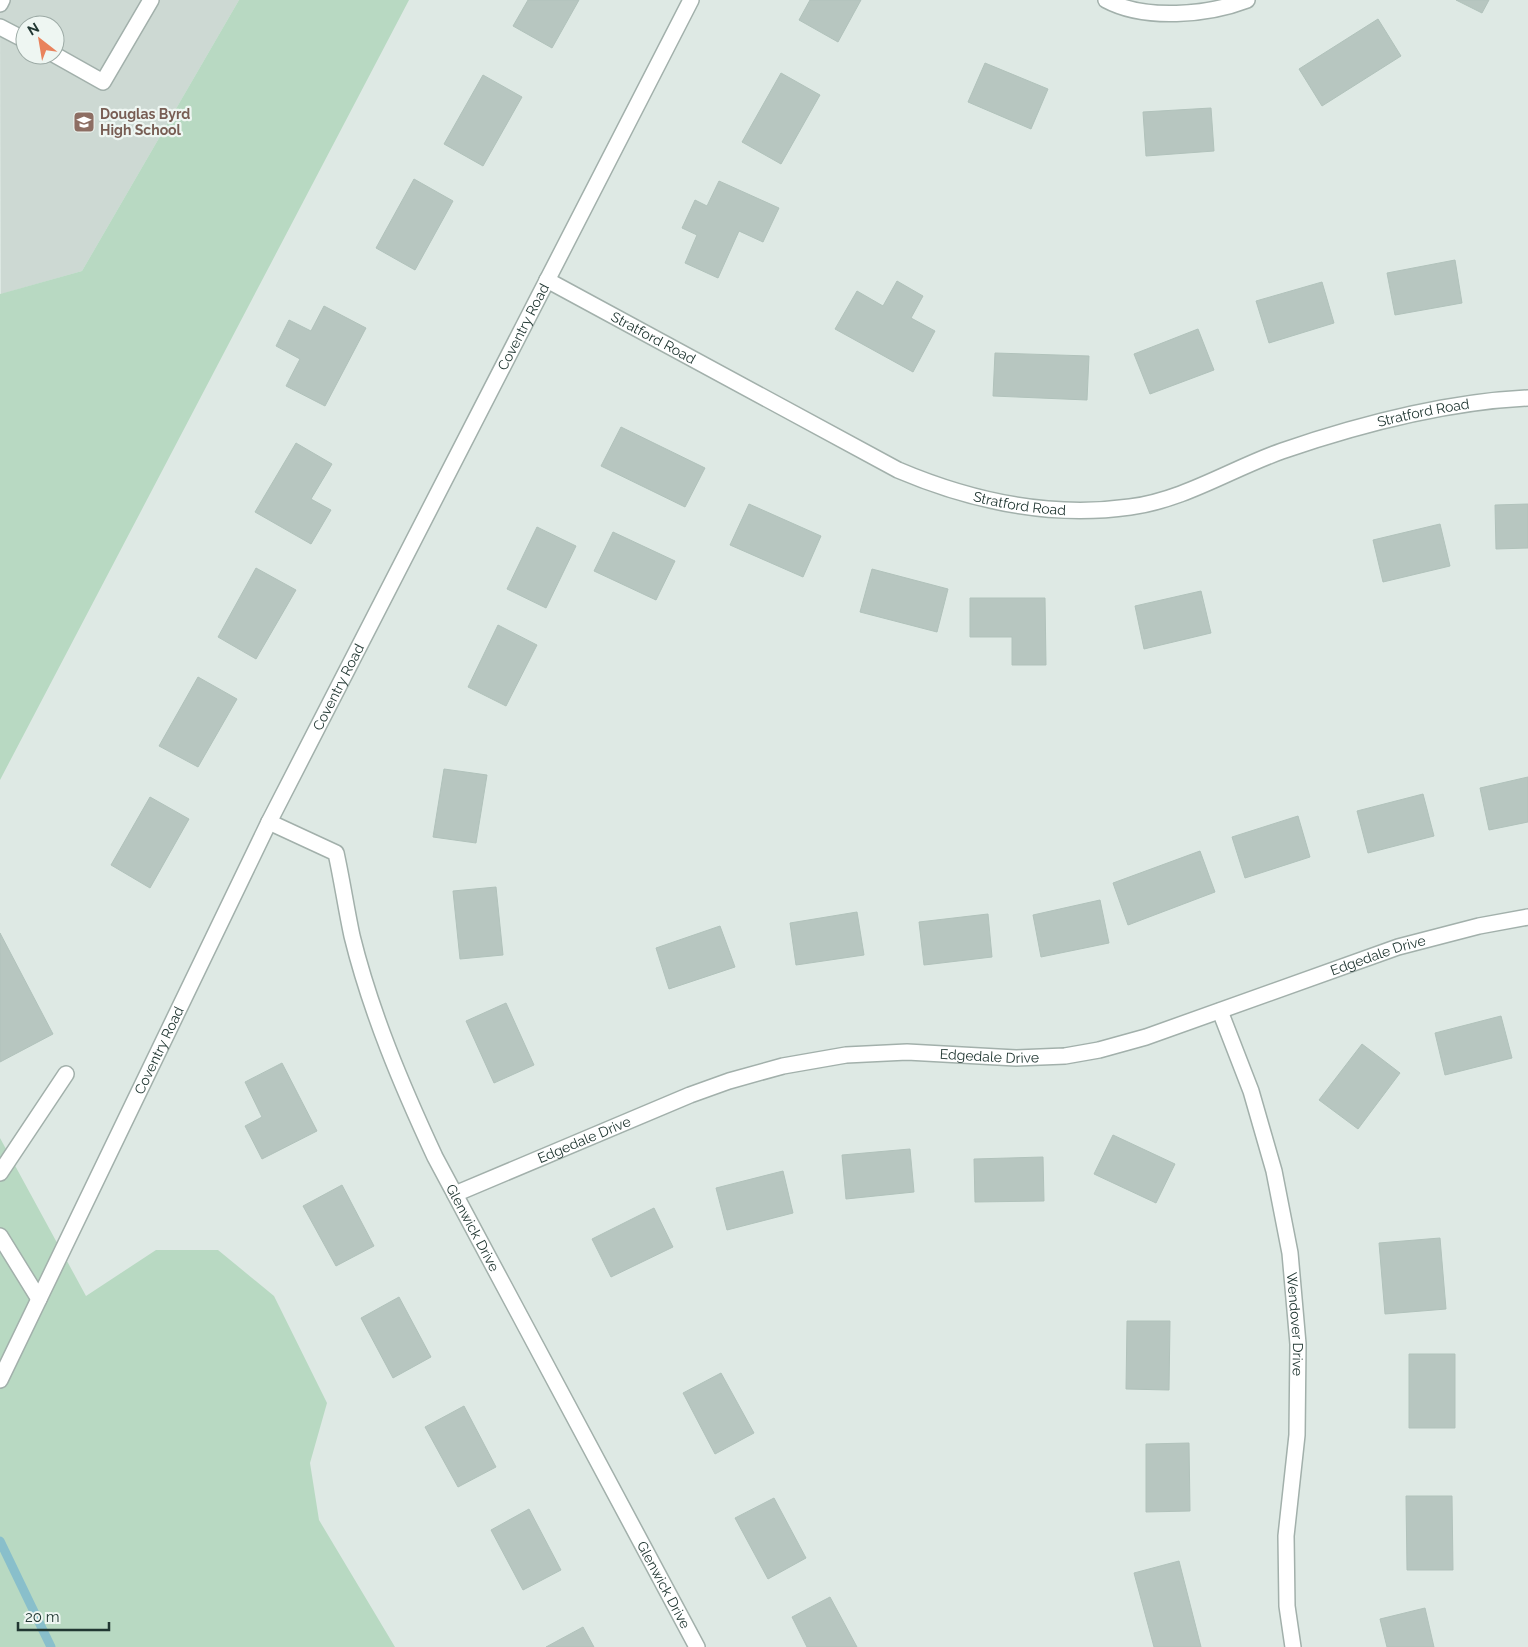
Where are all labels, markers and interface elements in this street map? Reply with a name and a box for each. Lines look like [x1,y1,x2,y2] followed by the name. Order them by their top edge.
[15,15,65,65] north arrow
[25,19,42,38] text: N
[100,106,190,138] place label: Douglas Byrd High School
[72,110,96,134] school or university icon: Douglas Byrd High School
[494,281,552,373] street label: Coventry Road
[608,308,698,367] street label: Stratford Road
[1376,396,1470,430] street label: Stratford Road
[972,488,1066,518] street label: Stratford Road
[309,641,367,733] street label: Coventry Road
[1328,932,1427,979] street label: Edgedale Drive
[131,1004,187,1097] street label: Coventry Road
[939,1046,1039,1066] street label: Edgedale Drive
[535,1113,633,1166] street label: Edgedale Drive
[443,1181,503,1274] street label: Glenwick Drive
[1284,1272,1306,1376] street label: Wendover Drive
[634,1538,694,1631] street label: Glenwick Drive
[18,1600,109,1632] scale bar
[25,1608,60,1626] text: 20 m

